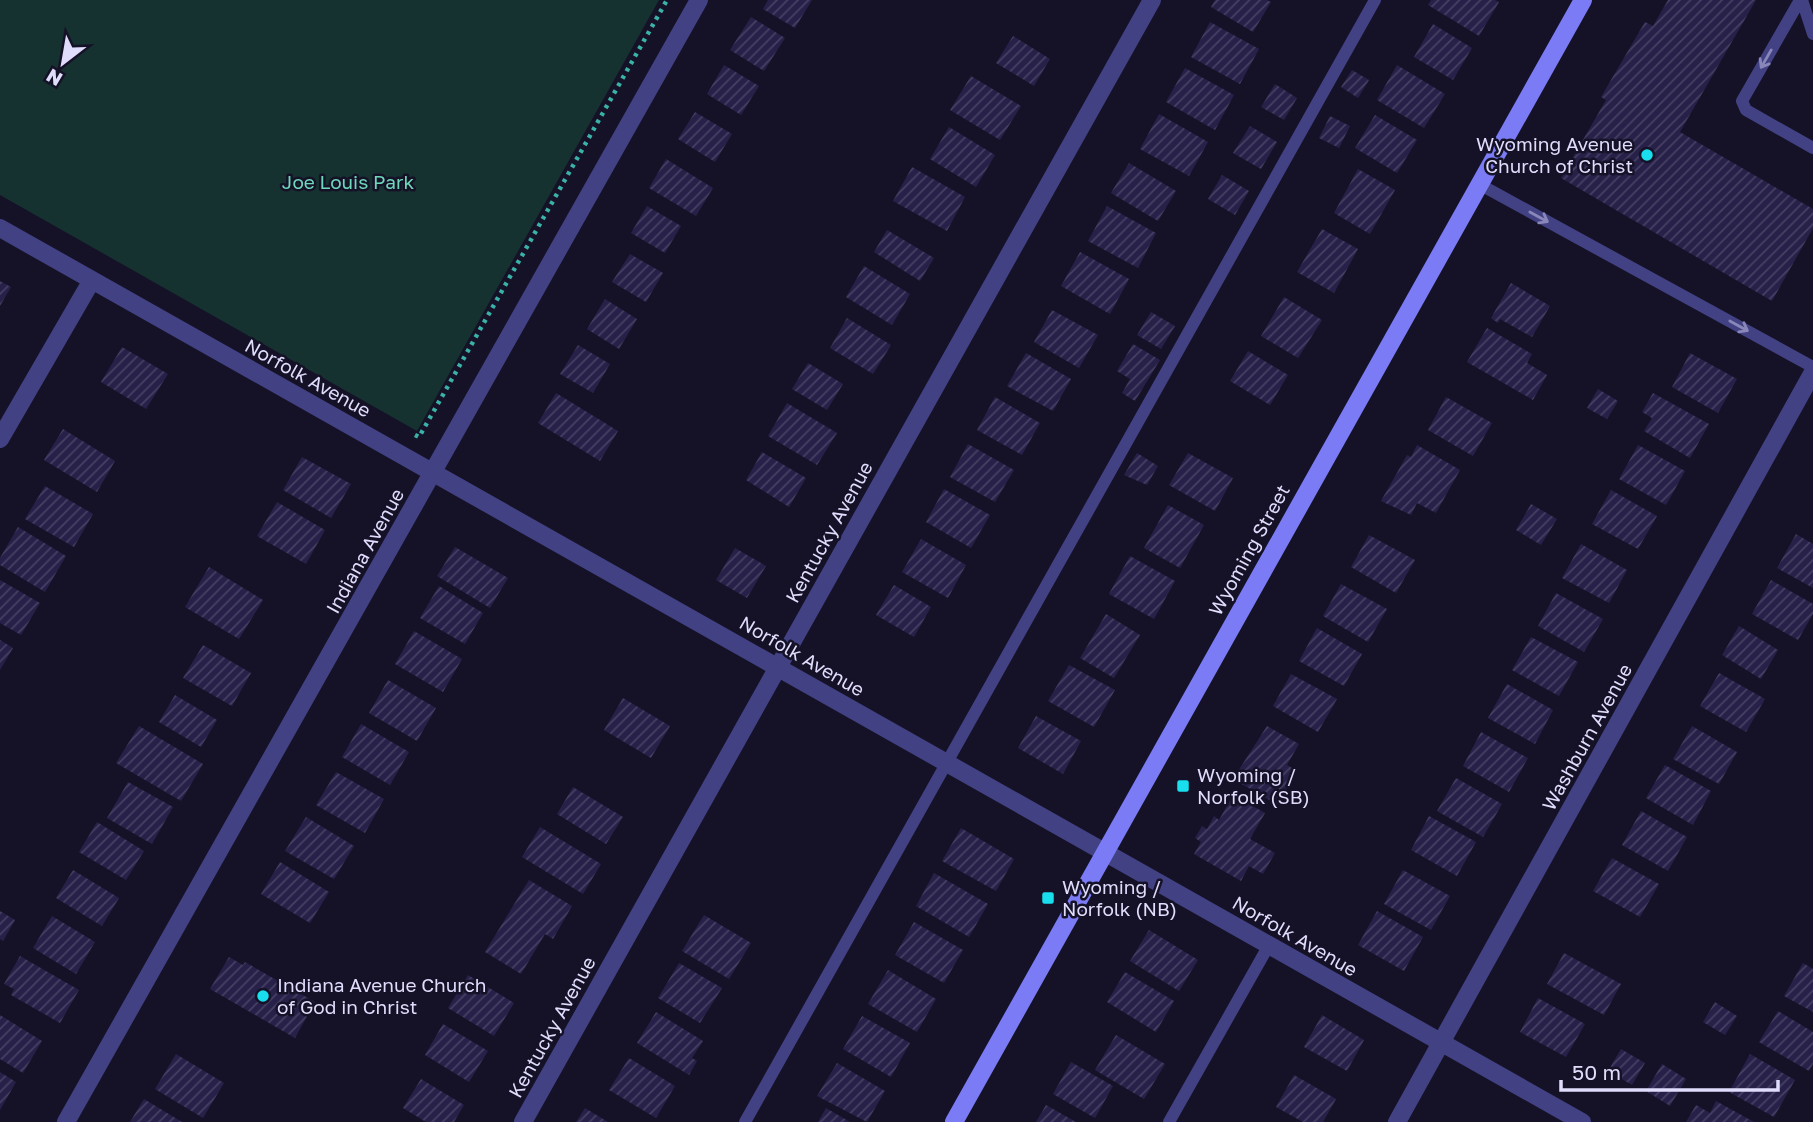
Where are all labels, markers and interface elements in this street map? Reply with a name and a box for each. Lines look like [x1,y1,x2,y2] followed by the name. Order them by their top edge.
[28,28,98,98] north arrow
[1759,49,1773,69] one-way arrow
[42,64,66,92] text: N
[1476,132,1633,177] place label: Wyoming Avenue Church of Christ
[1639,147,1655,163] marker: Wyoming Avenue Church of Christ
[282,170,414,193] park label: Joe Louis Park
[1528,211,1549,224] one-way arrow
[1728,319,1748,333] one-way arrow
[241,333,375,422] street label: Norfolk Avenue
[780,457,877,606] street label: Kentucky Avenue
[1203,480,1294,619] street label: Wyoming Street
[321,484,408,617] street label: Indiana Avenue
[736,611,869,701] street label: Norfolk Avenue
[1537,659,1636,814] street label: Washburn Avenue
[1197,763,1310,808] place label: Wyoming / Norfolk (SB)
[1175,778,1191,794] marker: Wyoming / Norfolk (SB)
[1062,875,1177,920] place label: Wyoming / Norfolk (NB)
[1040,890,1056,906] marker: Wyoming / Norfolk (NB)
[1229,891,1362,981] street label: Norfolk Avenue
[503,952,600,1101] street label: Kentucky Avenue
[277,973,487,1018] place label: Indiana Avenue Church of God in Christ
[255,988,271,1004] marker: Indiana Avenue Church of God in Christ
[1561,1048,1778,1092] scale bar
[1572,1059,1621,1085] text: 50 m

